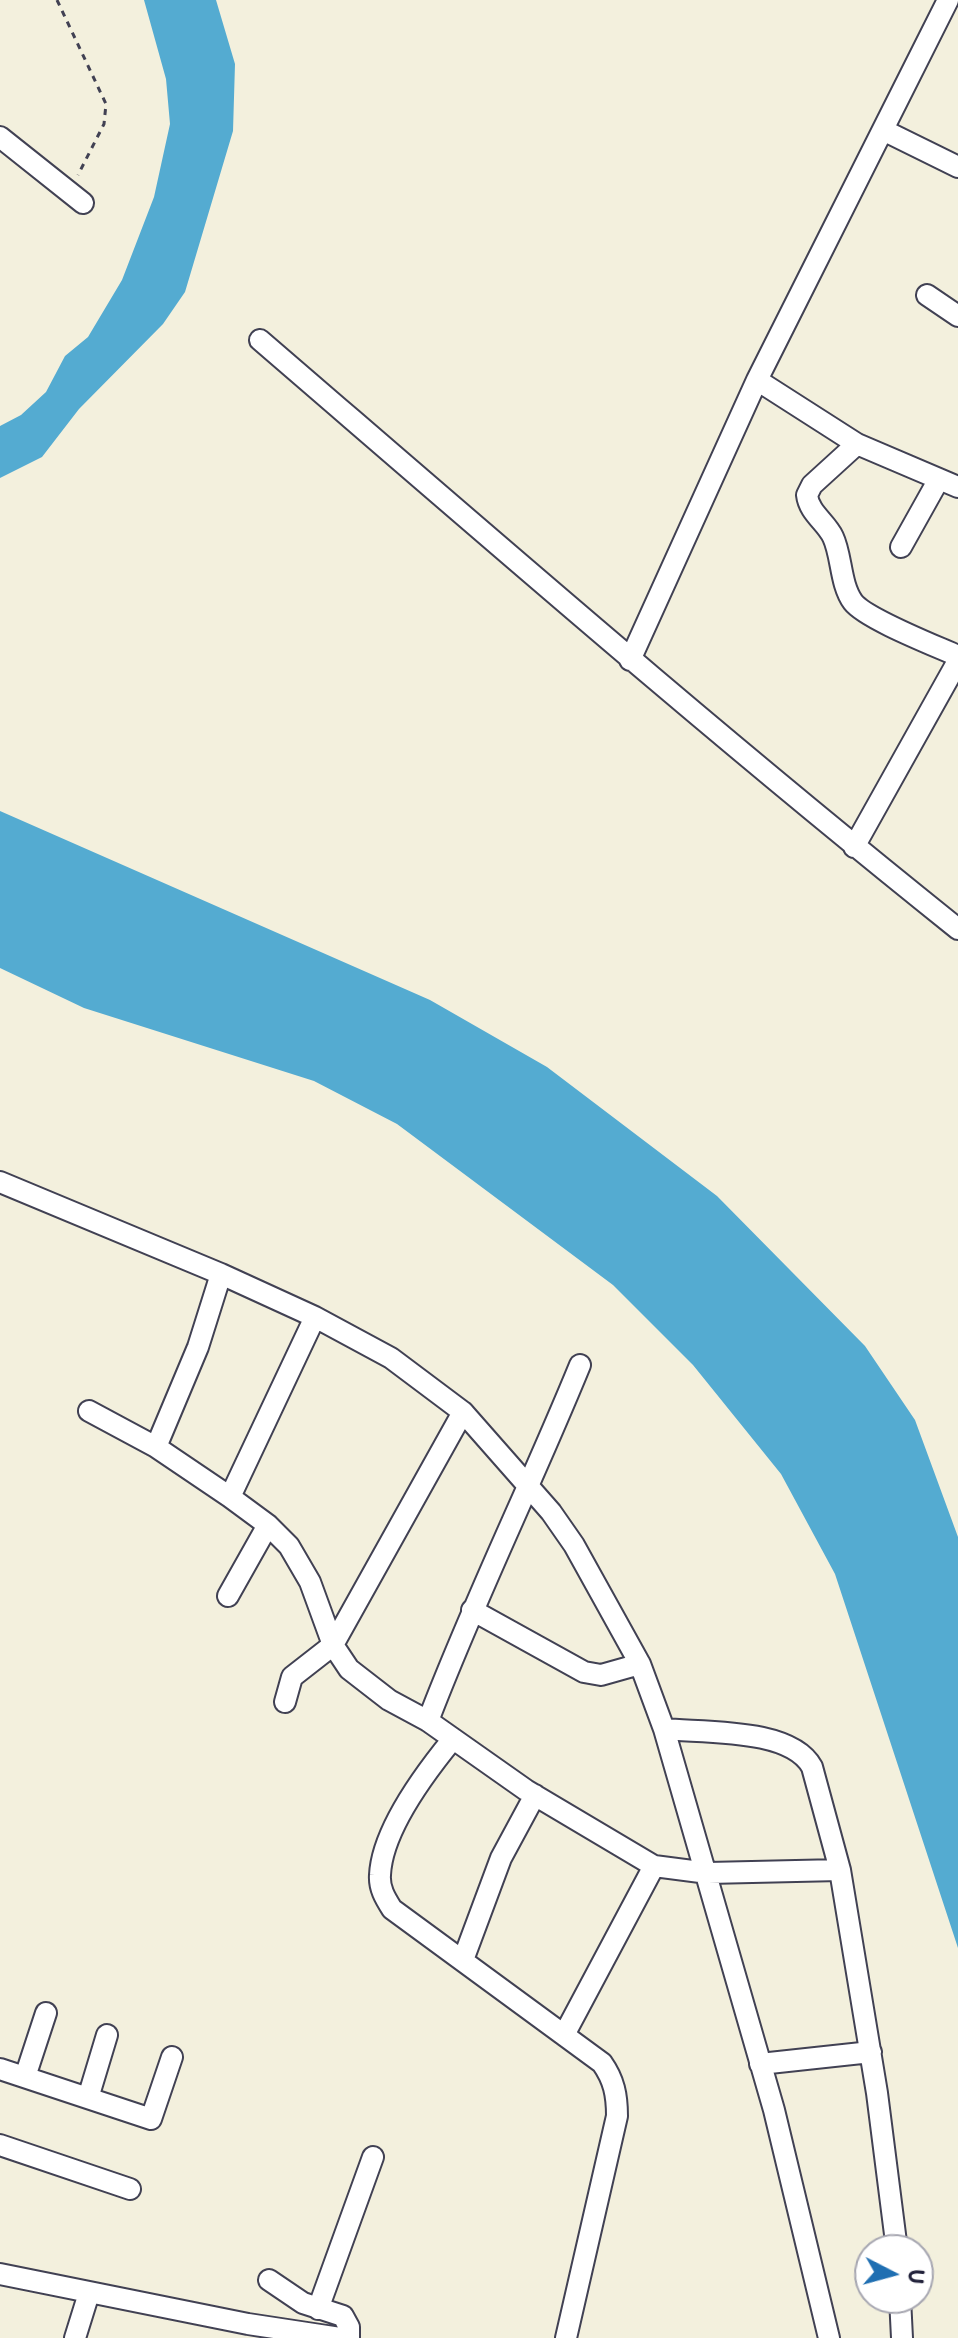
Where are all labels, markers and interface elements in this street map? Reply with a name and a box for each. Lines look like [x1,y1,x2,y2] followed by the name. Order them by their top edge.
[854,2234,934,2314] north arrow
[902,2268,931,2285] text: U

